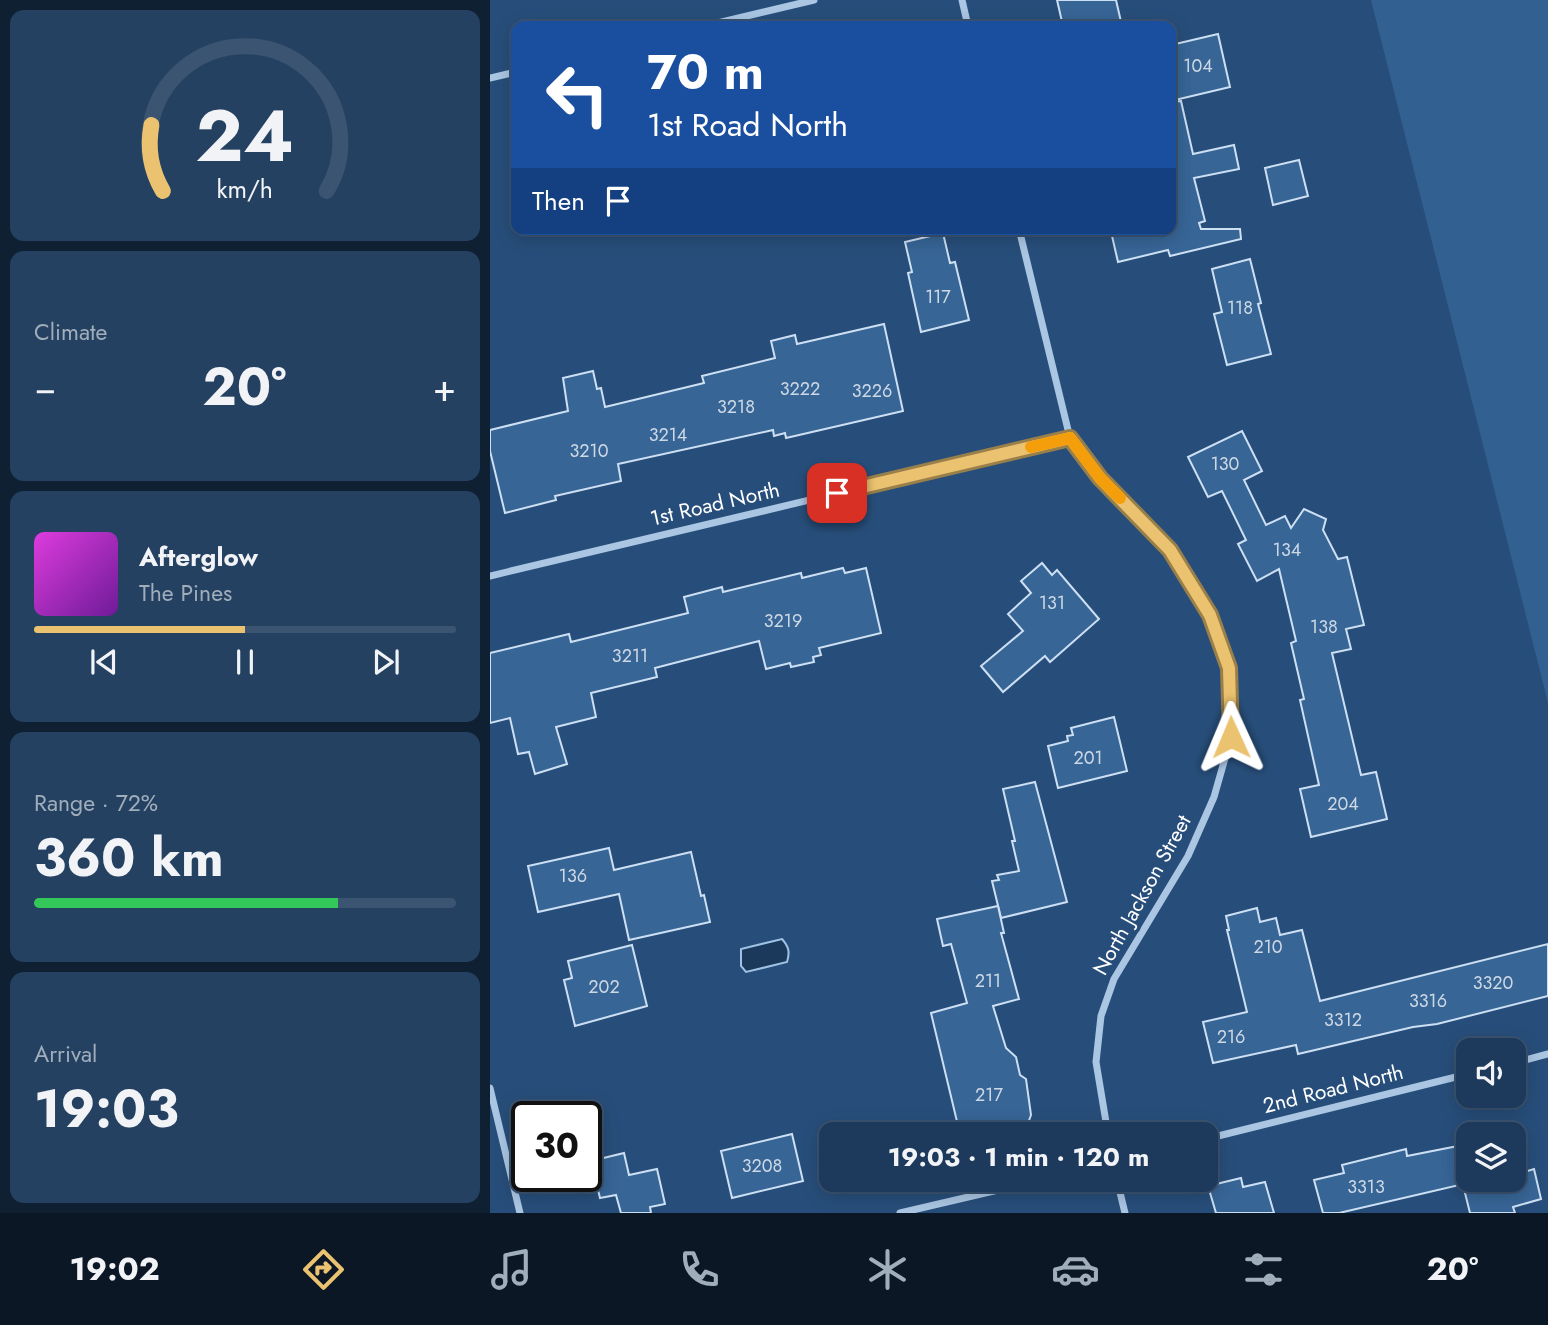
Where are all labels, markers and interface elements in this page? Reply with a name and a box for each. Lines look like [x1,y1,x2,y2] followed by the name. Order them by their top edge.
[647,37,764,107] text: 70 m
[532,49,623,140] icon: left
[1183,53,1213,79] house number: 104
[196,84,294,189] text: 24
[647,102,848,148] text: 1st Road North
[217,171,273,207] text: km/h
[532,182,585,220] text: Then
[599,182,637,220] icon: arrive
[925,284,951,310] house number: 117
[1227,295,1253,321] house number: 118
[34,315,107,349] text: Climate
[203,349,287,425] text: 20°
[34,360,56,415] text: −
[433,360,456,415] text: +
[780,376,820,402] house number: 3222
[852,378,892,404] house number: 3226
[717,394,755,420] house number: 3218
[649,422,687,448] house number: 3214
[570,438,609,464] house number: 3210
[1211,451,1240,477] house number: 130
[807,463,867,523] pin
[818,474,856,512] icon: arrive
[647,475,783,533] street label: 1st Road North
[1273,537,1301,563] house number: 134
[139,538,258,576] text: Afterglow
[139,576,232,610] text: The Pines
[1039,590,1065,616] house number: 131
[764,608,802,634] house number: 3219
[1310,614,1338,640] house number: 138
[85,643,123,681] icon: previous
[226,643,264,681] icon: pause
[367,643,405,681] icon: next
[612,643,648,669] house number: 3211
[1194,700,1268,774] position arrow
[1073,745,1103,771] house number: 201
[34,786,158,820] text: Range · 72%
[1327,791,1359,817] house number: 204
[1085,809,1199,981] street label: North Jackson Street
[34,820,224,896] text: 360 km
[559,863,587,889] house number: 136
[1253,934,1283,960] house number: 210
[975,968,1001,994] house number: 211
[1473,970,1514,996] house number: 3320
[588,974,620,1000] house number: 202
[1409,988,1447,1014] house number: 3316
[1324,1007,1362,1033] house number: 3312
[1217,1024,1245,1050] house number: 216
[34,1037,97,1071] text: Arrival
[1456,1038,1526,1192] map controls
[1456,1038,1526,1108] button: sound
[1260,1057,1406,1121] street label: 2nd Road North
[34,1071,179,1147] text: 19:03
[975,1082,1003,1108] house number: 217
[511,1101,602,1192] speed limit sign: 30
[1456,1122,1526,1192] button: layers
[888,1138,1149,1176] text: 19:03 · 1 min · 120 m
[742,1153,782,1179] house number: 3208
[1347,1174,1385,1200] house number: 3313
[299,1245,348,1294] icon: directions
[487,1245,536,1294] icon: music
[675,1245,724,1294] icon: phone
[863,1245,912,1294] icon: climate
[1051,1245,1100,1294] icon: car
[1239,1245,1288,1294] icon: filters
[70,1246,160,1292] text: 19:02
[1427,1246,1478,1292] text: 20°

